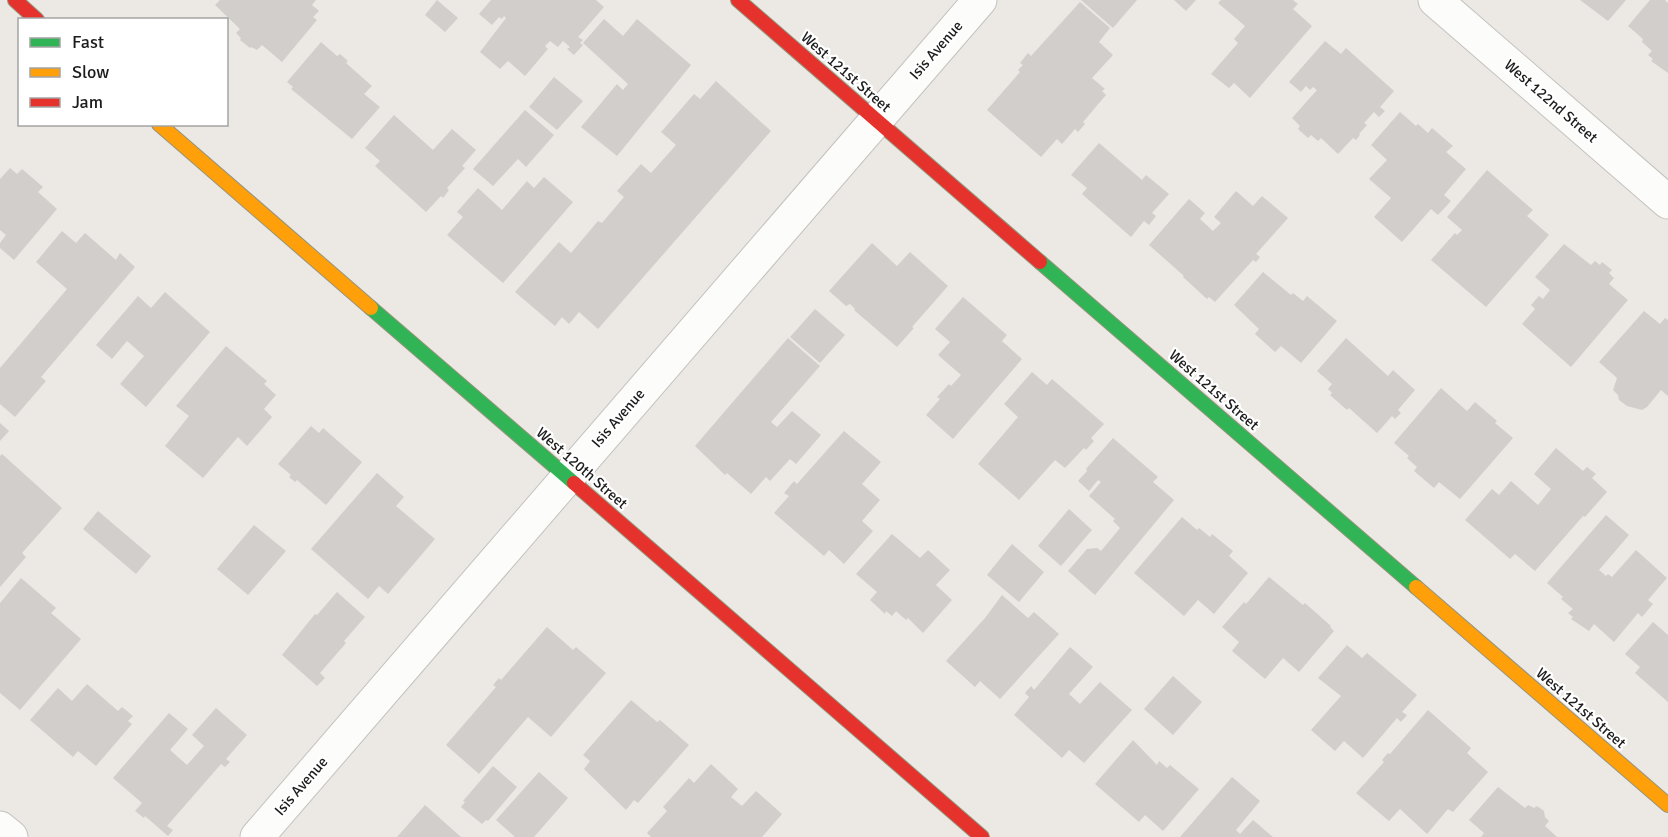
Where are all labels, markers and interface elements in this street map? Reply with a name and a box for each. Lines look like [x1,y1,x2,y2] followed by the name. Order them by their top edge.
[906,17,966,83] street label: Isis Avenue
[18,18,228,126] legend
[797,28,895,116] street label: West 121st Street
[72,31,104,53] text: Fast
[1501,56,1601,146] street label: West 122nd Street
[72,61,109,83] text: Slow
[72,91,103,113] text: Jam
[1165,346,1263,434] street label: West 121st Street
[588,385,648,451] street label: Isis Avenue
[533,424,631,512] street label: West 120th Street
[1532,664,1630,752] street label: West 121st Street
[271,753,331,819] street label: Isis Avenue

